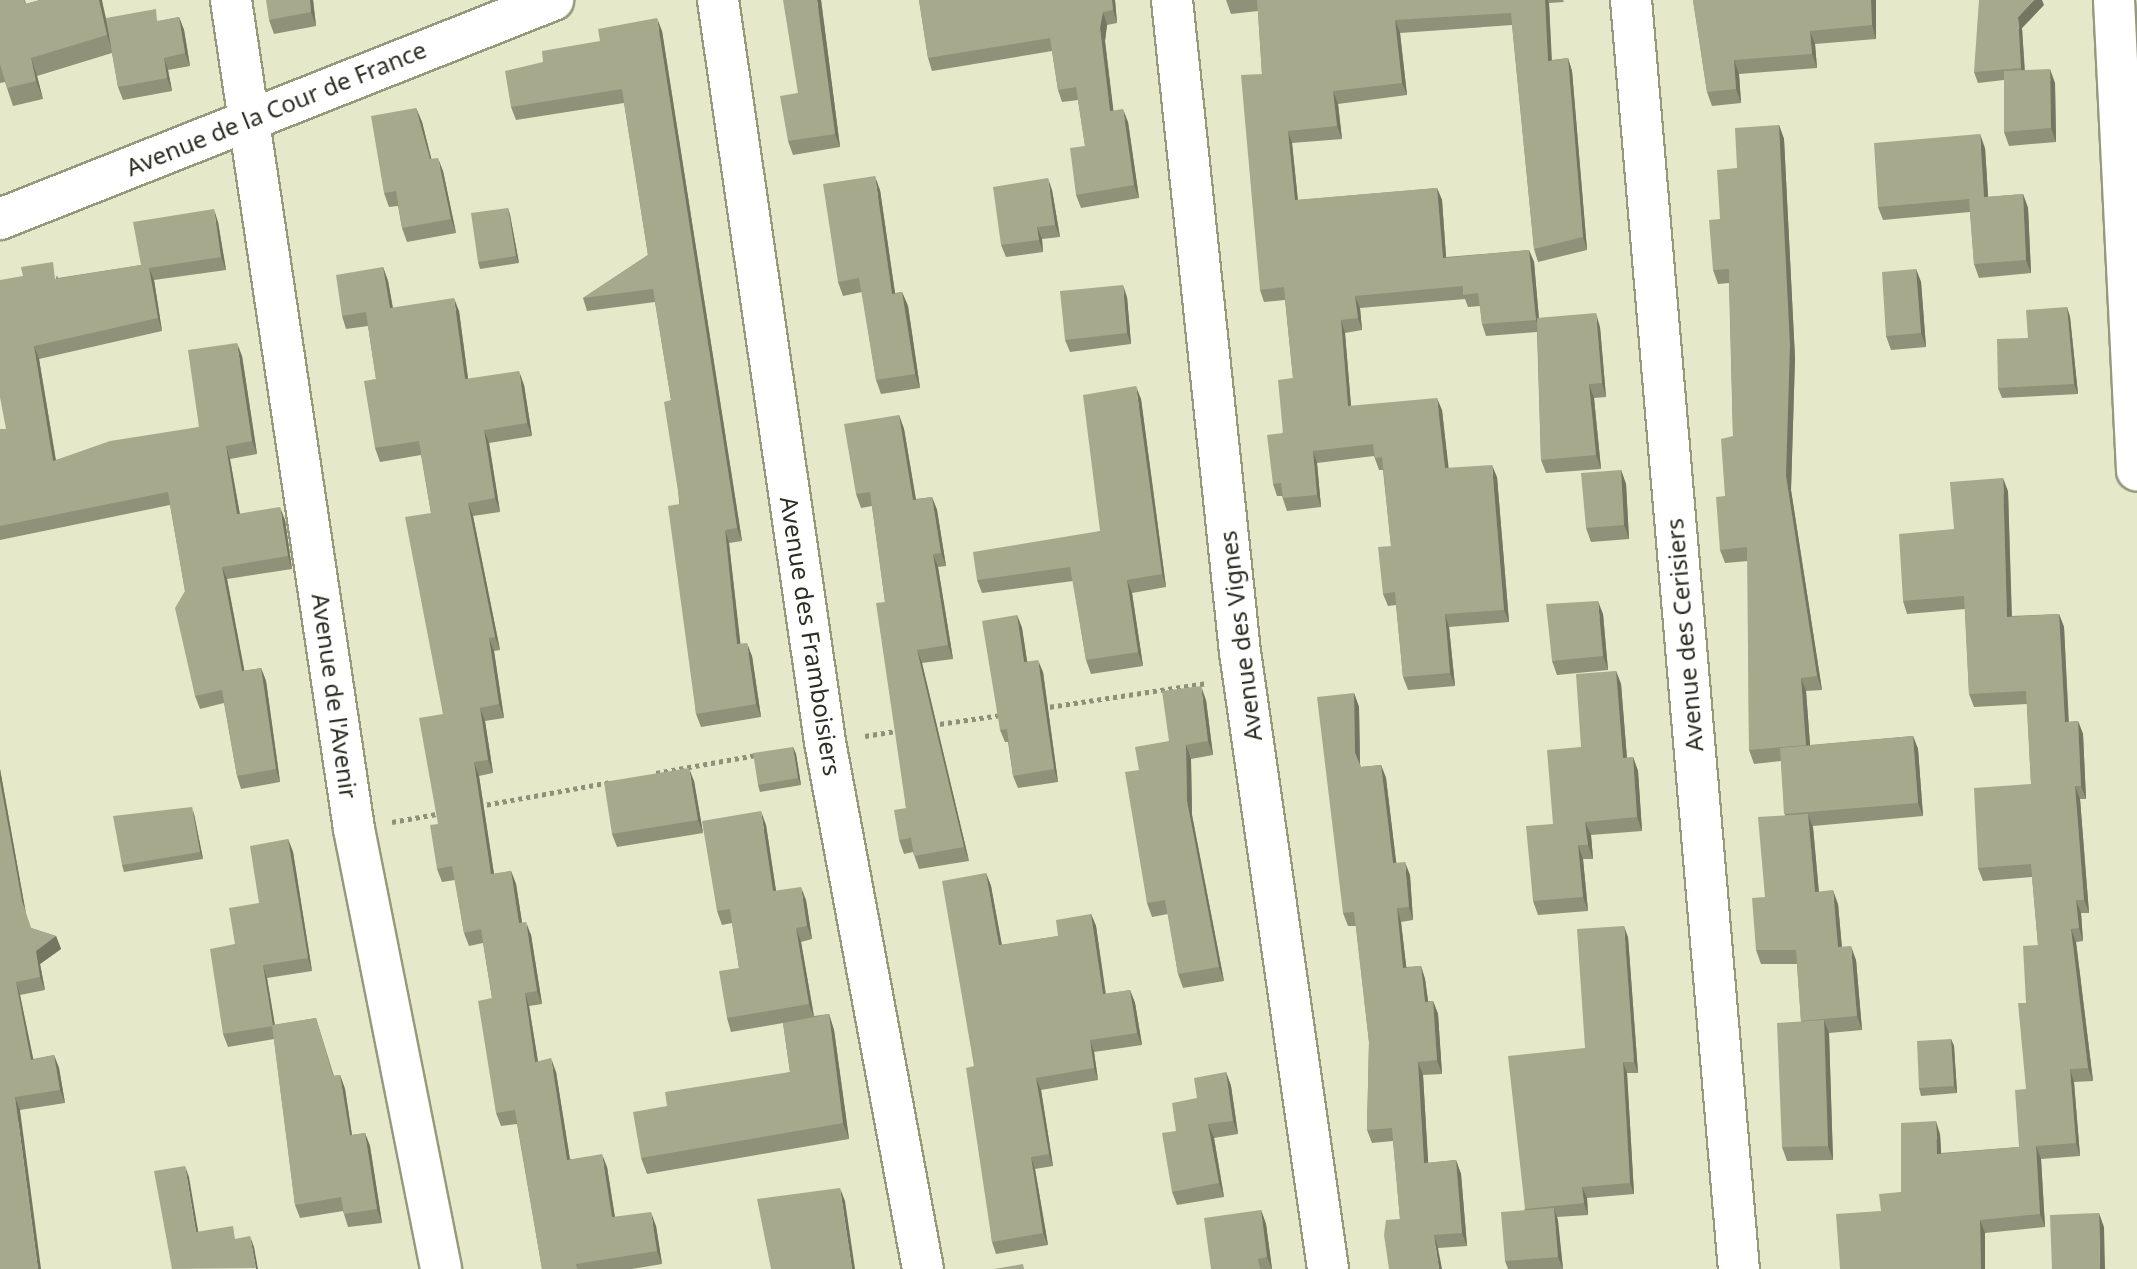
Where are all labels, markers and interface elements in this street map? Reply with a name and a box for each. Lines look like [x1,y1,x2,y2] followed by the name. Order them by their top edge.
[122,34,430,182] street label: Avenue de la Cour de France
[775,494,847,778] street label: Avenue des Framboisiers
[1659,517,1709,753] street label: Avenue des Cerisiers
[1213,529,1267,743] street label: Avenue des Vignes
[306,592,364,800] street label: Avenue de l'Avenir

